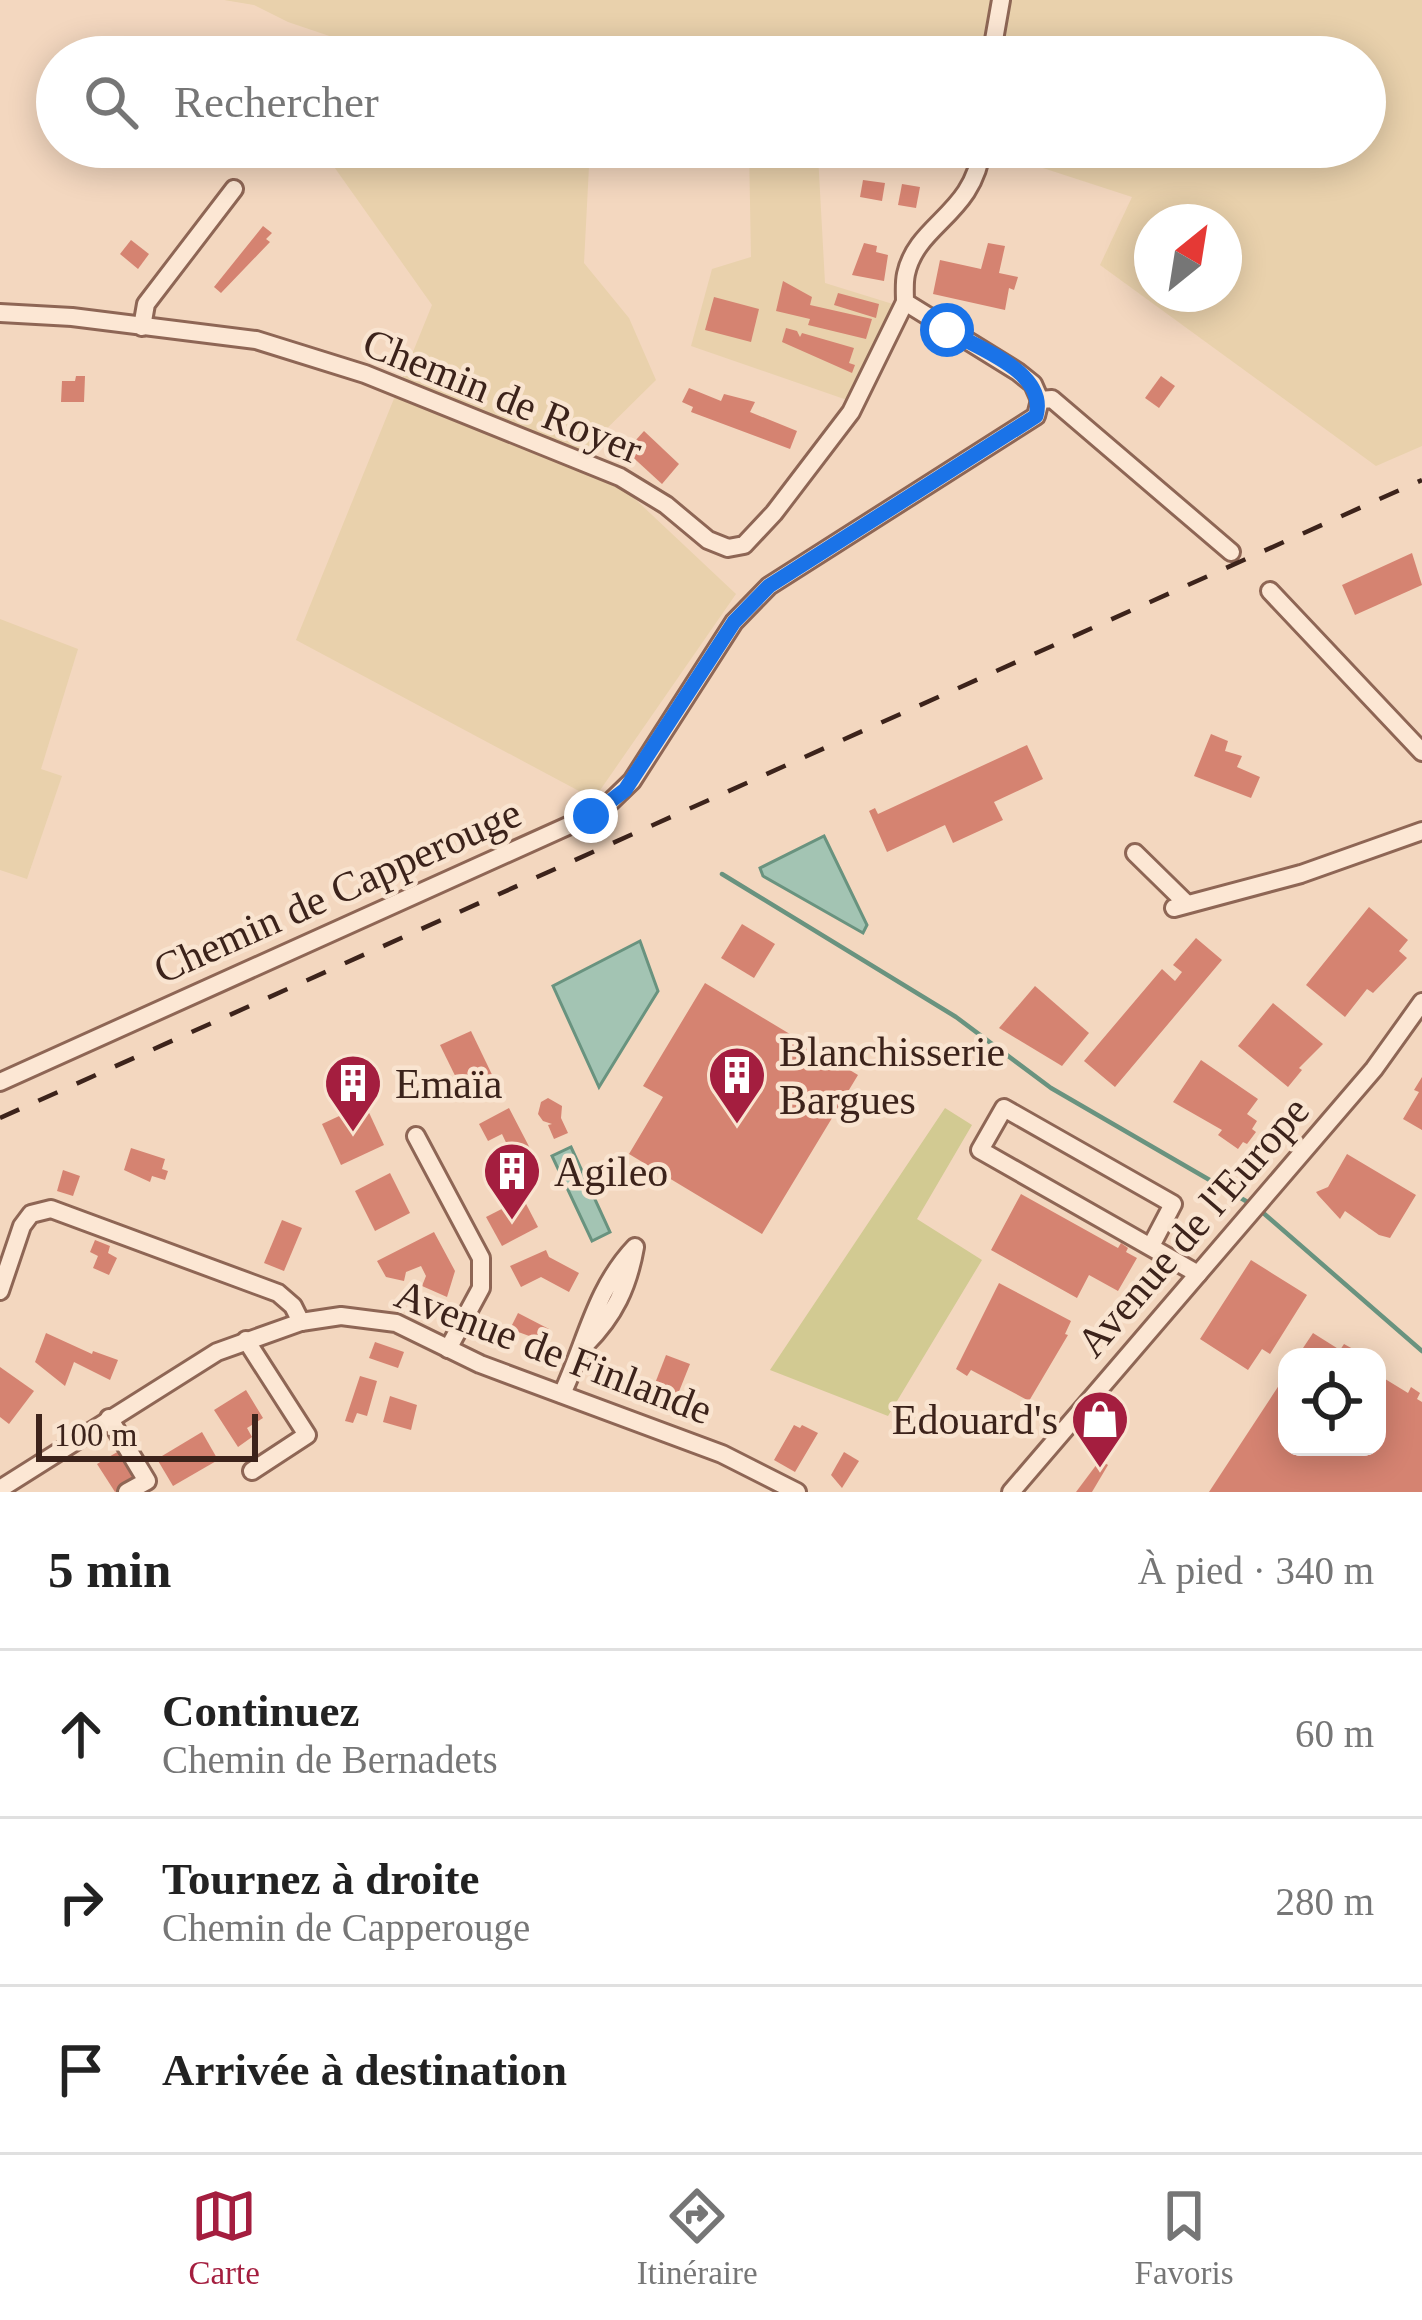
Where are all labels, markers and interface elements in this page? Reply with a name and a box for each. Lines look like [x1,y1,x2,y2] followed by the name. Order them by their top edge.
[36,36,1386,168] search box
[78,69,144,135] icon: search
[174,77,379,127] text: Rechercher
[1134,204,1242,312] north arrow
[920,303,974,357] route start
[357,319,649,473] street label: Chemin de Royer
[147,789,528,993] street label: Chemin de Capperouge
[564,789,618,843] route end
[779,1029,1005,1123] place label: Blanchisserie Bargues
[706,1044,768,1126] building icon: Blanchisserie Bargues
[322,1052,384,1134] building icon: Emaïa
[395,1061,503,1107] place label: Emaïa
[1068,1088,1318,1366] street label: Avenue de l'Europe
[481,1140,543,1222] building icon: Agileo
[554,1149,668,1195] place label: Agileo
[389,1270,718,1433] street label: Avenue de Finlande
[1278,1348,1386,1456] map controls
[1278,1348,1386,1456] button: locate
[1069,1388,1131,1470] shop icon: Edouard's
[892,1397,1058,1443] place label: Edouard's
[36,1408,258,1461] scale bar
[54,1417,137,1453] text: 100 m
[48,1542,171,1598] text: 5 min
[1138,1549,1374,1592] text: À pied · 340 m
[162,1686,360,1736] text: Continuez
[48,1701,114,1767] icon: ahead
[1295,1712,1374,1755] text: 60 m
[162,1738,498,1781] text: Chemin de Bernadets
[162,1854,480,1904] text: Tournez à droite
[48,1869,114,1935] icon: right
[1275,1880,1374,1923] text: 280 m
[162,1906,530,1949] text: Chemin de Capperouge
[48,2037,114,2103] icon: arrive
[162,2045,567,2095] text: Arrivée à destination
[188,2183,260,2292] tab: Carte
[637,2183,758,2292] tab: Itinéraire
[1135,2183,1234,2292] tab: Favoris

